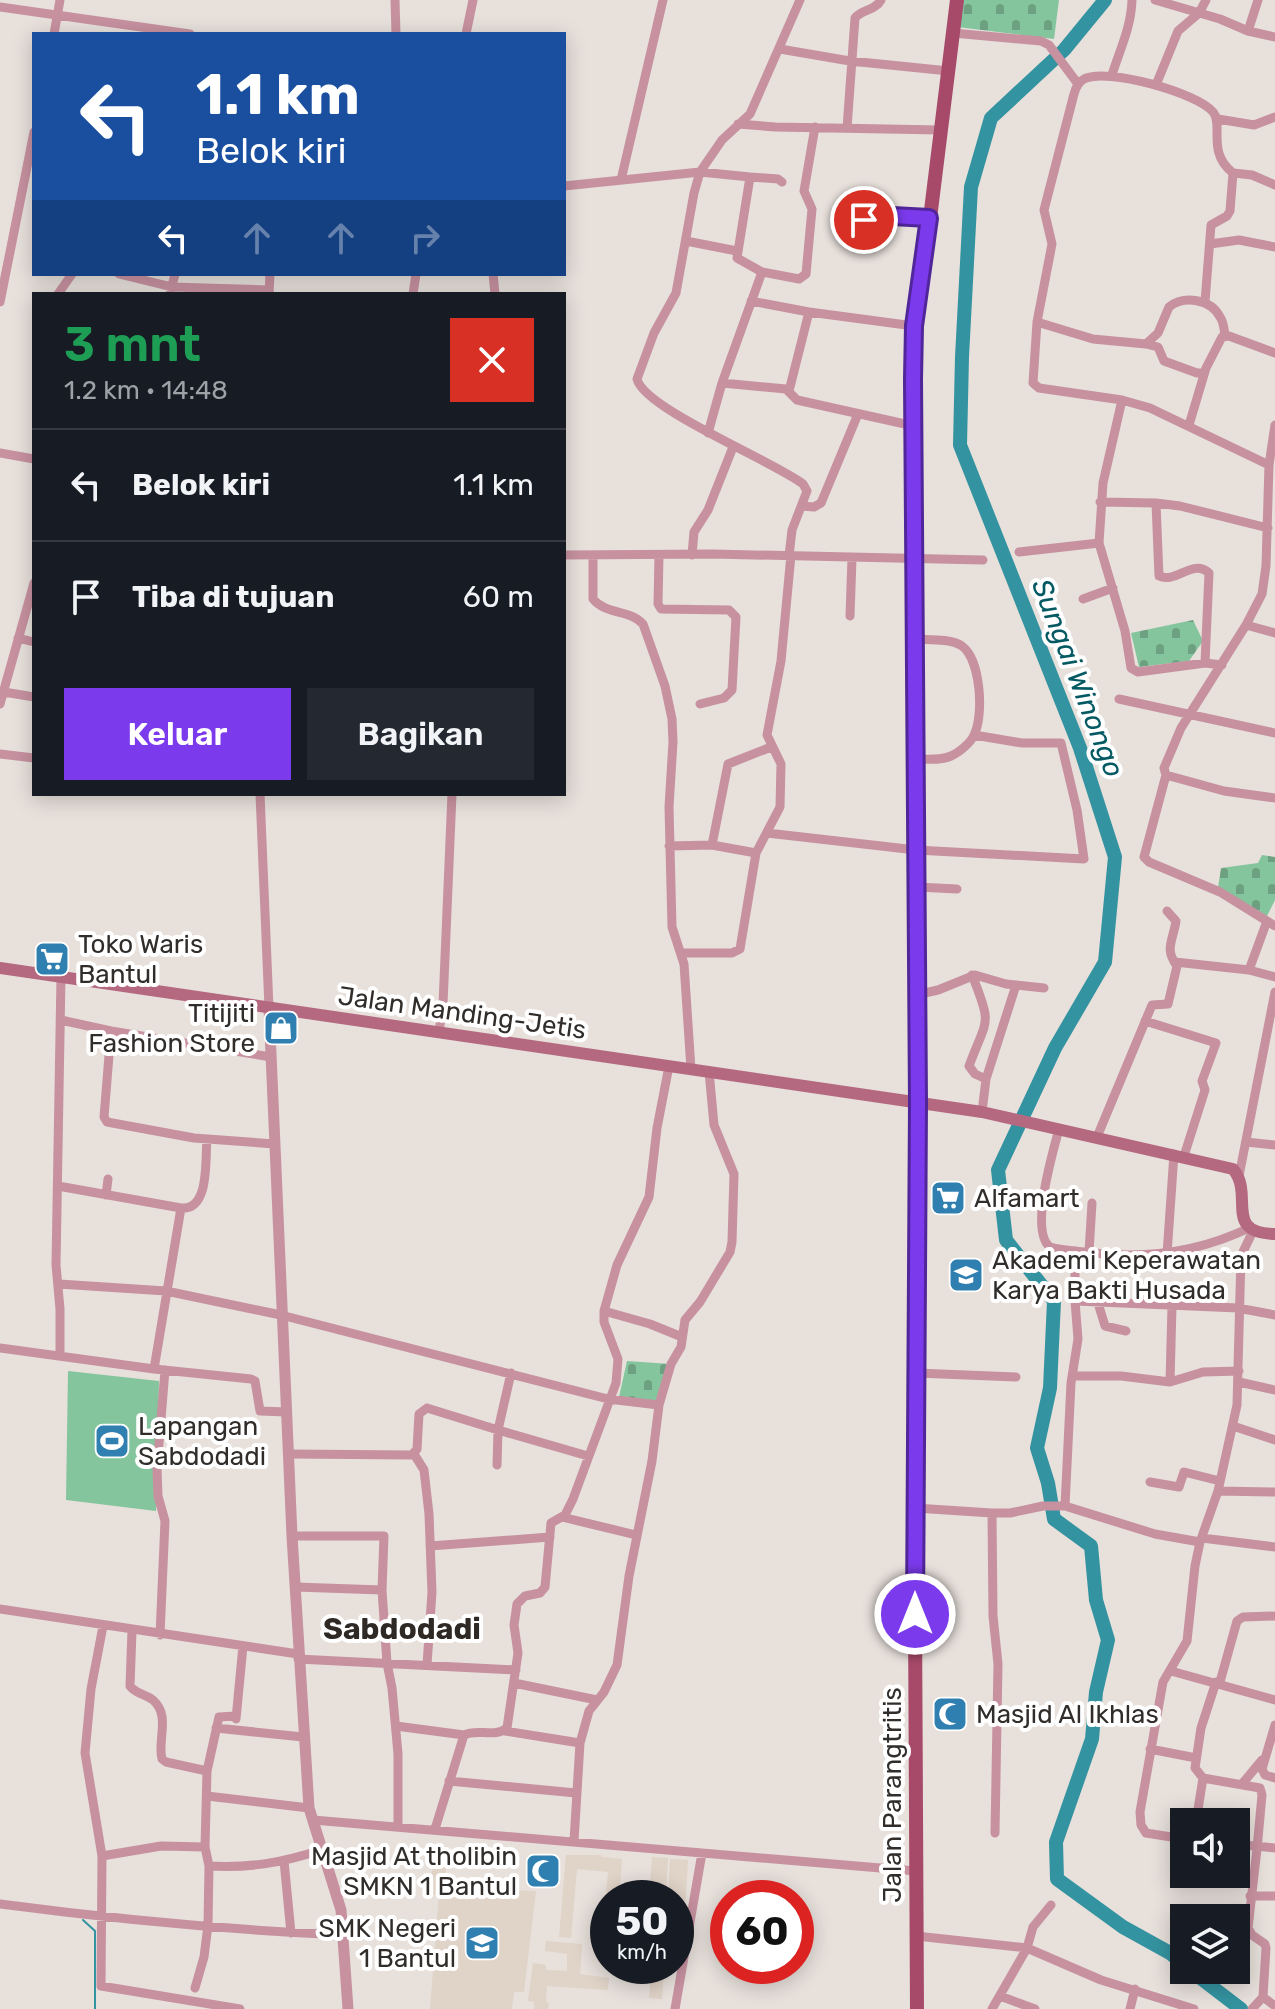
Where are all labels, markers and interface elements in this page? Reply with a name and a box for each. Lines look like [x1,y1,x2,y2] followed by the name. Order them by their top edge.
[196,62,360,128] text: 1.1 km
[64,64,168,168] icon: left
[196,129,346,172] text: Belok kiri
[830,186,898,254] pin
[842,198,886,242] icon: arrive
[151,216,195,260] icon: left
[235,216,279,260] icon: ahead
[319,216,363,260] icon: ahead
[403,216,447,260] icon: right
[64,316,201,373] text: 3 mnt
[450,318,534,402] button: close
[64,375,228,406] text: 1.2 km · 14:48
[64,463,108,507] icon: left
[132,467,270,503] text: Belok kiri
[453,467,534,503] text: 1.1 km
[1025,574,1131,782] water label: Sungai Winongo
[64,575,108,619] icon: arrive
[132,579,334,615] text: Tiba di tujuan
[463,579,534,615] text: 60 m
[64,688,291,780] button: Keluar
[307,688,534,780] button: Bagikan
[78,929,203,990] place label: Toko Waris Bantul
[33,940,71,978] supermarket icon: Toko Waris Bantul
[336,980,588,1046] street label: Jalan Manding-Jetis
[88,998,255,1059] place label: Titijiti Fashion Store
[262,1009,300,1047] shop icon: Titijiti Fashion Store
[929,1179,967,1217] supermarket icon: Alfamart
[974,1183,1079,1214] place label: Alfamart
[992,1245,1261,1306] place label: Akademi Keperawatan Karya Bakti Husada
[947,1256,985,1294] school or university icon: Akademi Keperawatan Karya Bakti Husada
[138,1411,266,1472] place label: Lapangan Sabdodadi
[93,1422,131,1460] sports icon: Lapangan Sabdodadi
[873,1572,957,1656] position arrow
[323,1611,481,1647] district label: Sabdodadi
[877,1687,908,1903] street label: Jalan Parangtritis
[931,1695,969,1733] mosque icon: Masjid Al Ikhlas
[976,1699,1159,1730] place label: Masjid Al Ikhlas
[1170,1808,1250,1984] map controls
[1170,1808,1250,1888] button: sound
[311,1841,517,1902] place label: Masjid At tholibin SMKN 1 Bantul
[524,1852,562,1890] mosque icon: Masjid At tholibin SMKN 1 Bantul
[710,1880,814,1984] speed limit sign: 60
[615,1898,669,1945] text: 50
[1170,1904,1250,1984] button: layers
[319,1913,456,1974] place label: SMK Negeri 1 Bantul
[463,1924,501,1962] school or university icon: SMK Negeri 1 Bantul
[617,1940,667,1964] text: km/h

